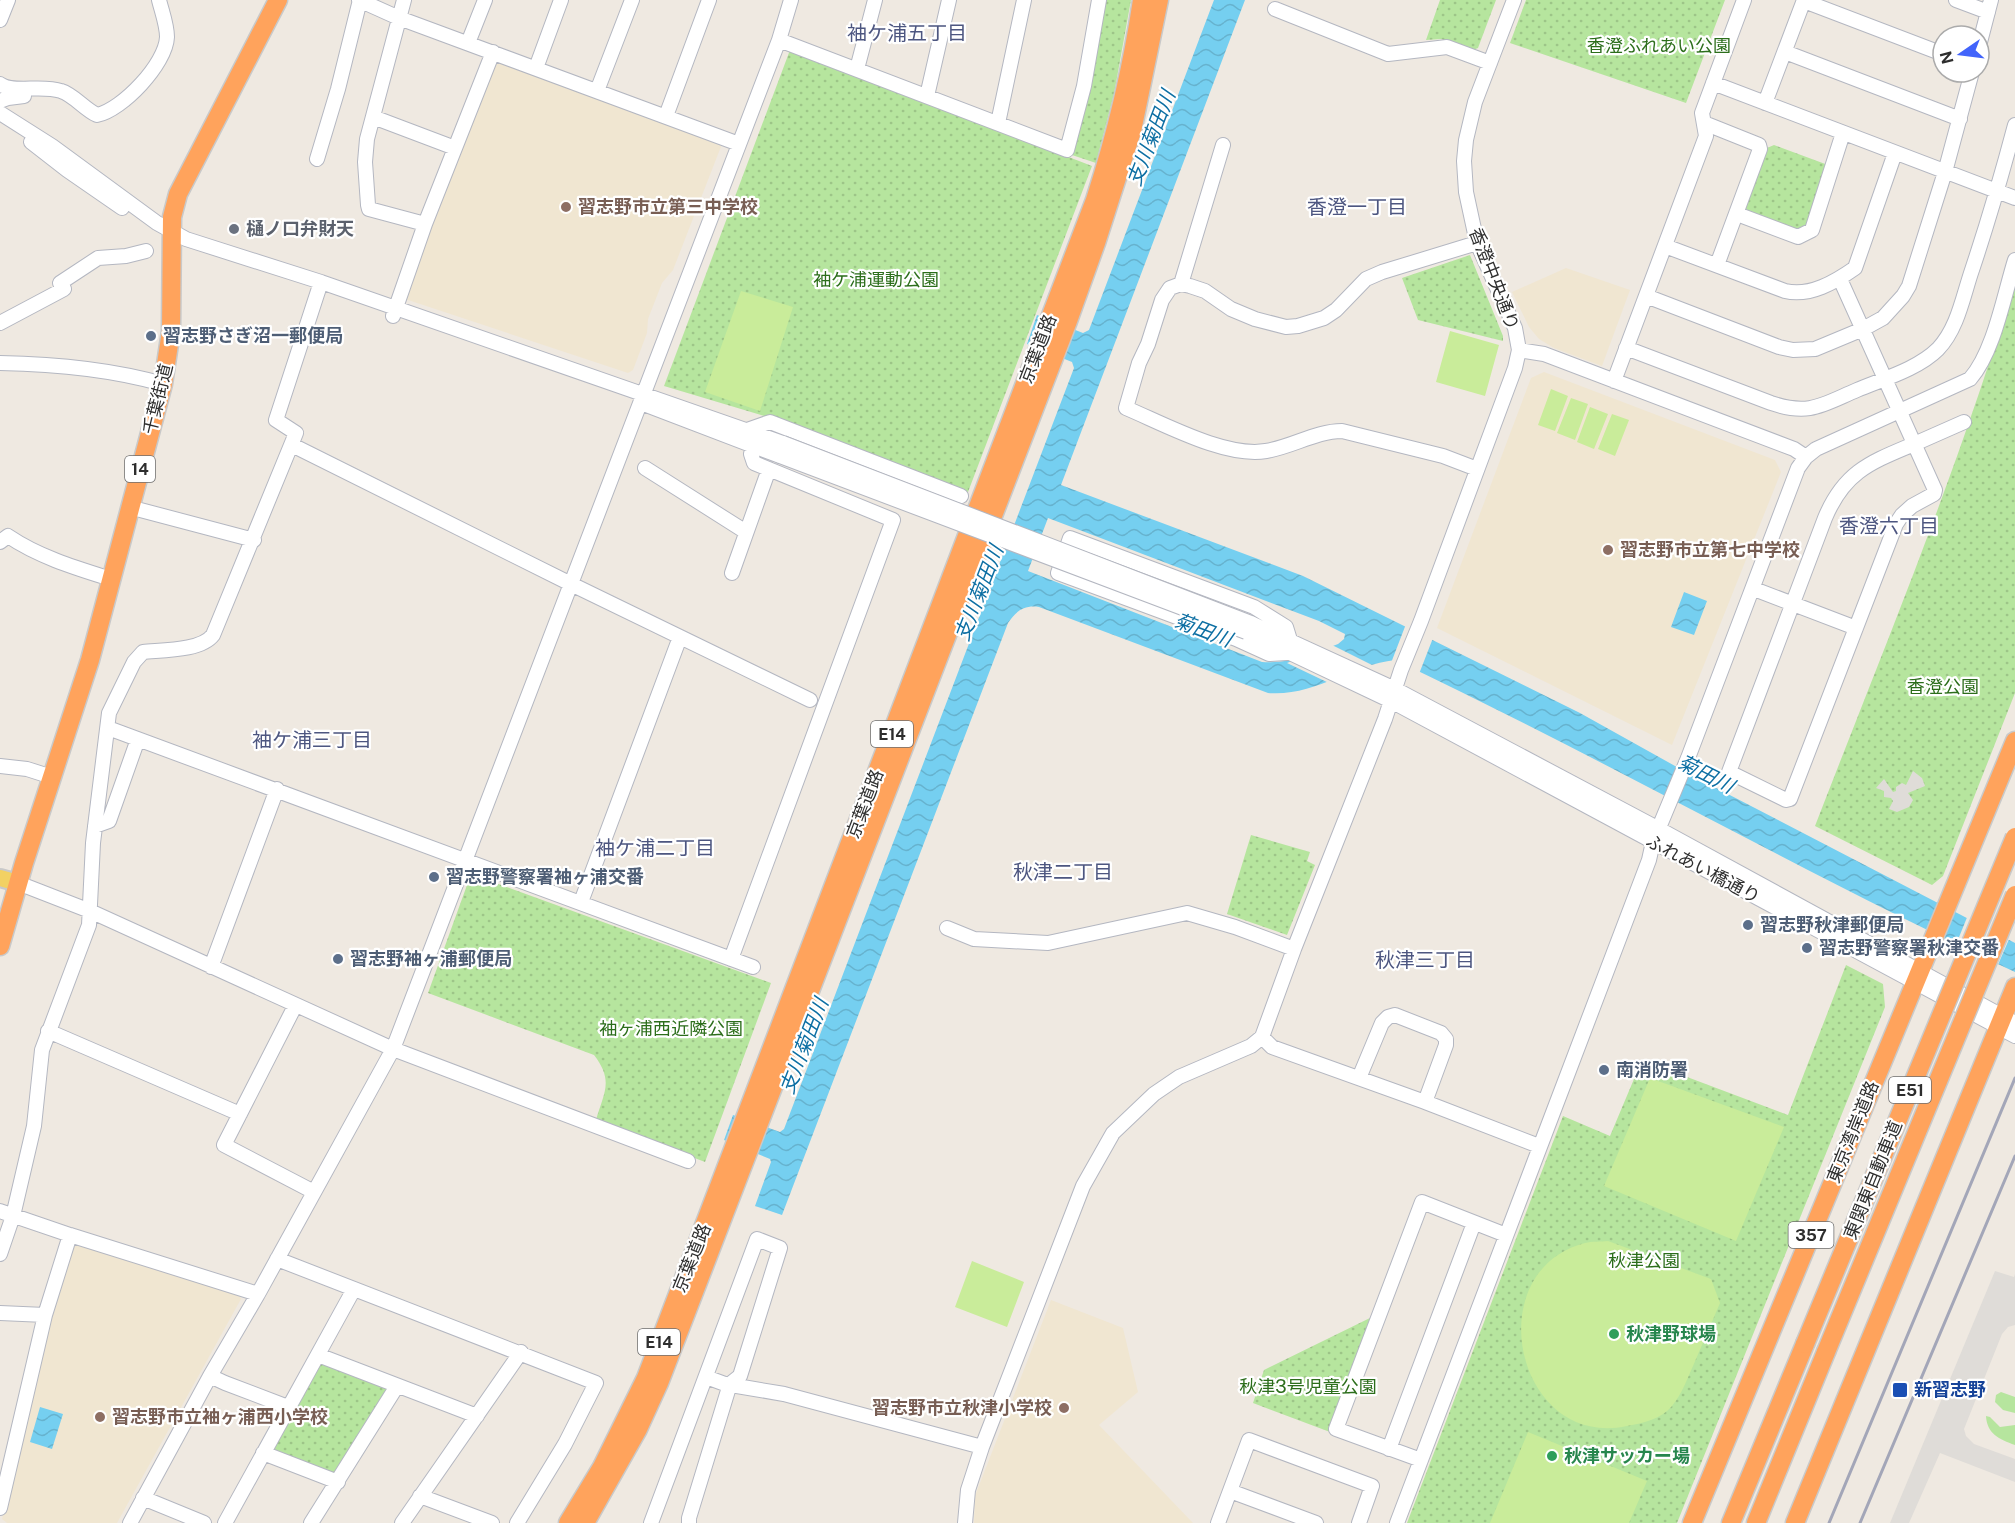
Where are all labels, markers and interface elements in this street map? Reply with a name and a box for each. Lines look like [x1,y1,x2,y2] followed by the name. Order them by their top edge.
[847,21,967,45] district label: 袖ケ浦五丁目
[1931,24,1991,84] north arrow
[1587,35,1731,56] park label: 香澄ふれあい公園
[1936,49,1958,66] text: N
[1122,85,1181,189] water label: 支川菊田川
[1307,195,1407,219] district label: 香澄一丁目
[578,196,758,217] place label: 習志野市立第三中学校
[559,200,573,214] marker: 習志野市立第三中学校
[246,218,354,239] place label: 樋ノ口弁財天
[227,222,241,236] marker: 樋ノ口弁財天
[1465,225,1524,333] street label: 香澄中央通り
[813,269,939,290] park label: 袖ケ浦運動公園
[1015,311,1060,386] street label: 京葉道路
[163,325,343,346] place label: 習志野さぎ沼一郵便局
[144,329,158,343] marker: 習志野さぎ沼一郵便局
[139,361,176,436] street label: 千葉街道
[125,456,155,482] road number: 14
[1839,514,1939,538] district label: 香澄六丁目
[1620,539,1800,560] place label: 習志野市立第七中学校
[950,540,1009,644] water label: 支川菊田川
[1601,543,1615,557] marker: 習志野市立第七中学校
[1171,608,1237,653] water label: 菊田川
[1907,676,1979,697] park label: 香澄公園
[871,721,913,747] road number: E14
[252,728,372,752] district label: 袖ケ浦三丁目
[1674,750,1740,799] water label: 菊田川
[842,766,887,841] street label: 京葉道路
[1643,830,1764,907] street label: ふれあい橋通り
[595,836,715,860] district label: 袖ケ浦二丁目
[1013,860,1113,884] district label: 秋津二丁目
[446,866,644,887] place label: 習志野警察署袖ヶ浦交番
[427,870,441,884] marker: 習志野警察署袖ヶ浦交番
[1760,914,1904,935] place label: 習志野秋津郵便局
[1741,918,1755,932] marker: 習志野秋津郵便局
[1819,937,1999,958] place label: 習志野警察署秋津交番
[1800,941,1814,955] marker: 習志野警察署秋津交番
[350,948,512,969] place label: 習志野袖ヶ浦郵便局
[1375,948,1475,972] district label: 秋津三丁目
[331,952,345,966] marker: 習志野袖ヶ浦郵便局
[775,993,834,1097] water label: 支川菊田川
[599,1018,743,1039] park label: 袖ヶ浦西近隣公園
[1616,1059,1688,1080] place label: 南消防署
[1597,1063,1611,1077] marker: 南消防署
[1889,1077,1931,1103] road number: E51
[1823,1078,1883,1186] street label: 東京湾岸道路
[1839,1117,1906,1242] street label: 東関東自動車道
[668,1221,715,1295] street label: 京葉道路
[1788,1222,1834,1248] road number: 357
[1608,1250,1680,1271] park label: 秋津公園
[1626,1323,1716,1344] place label: 秋津野球場
[1607,1327,1621,1341] marker: 秋津野球場
[638,1329,680,1355] road number: E14
[1239,1376,1377,1397] park label: 秋津3号児童公園
[1914,1379,1986,1400] place label: 新習志野
[1891,1381,1909,1399] marker: 新習志野
[872,1397,1052,1418] place label: 習志野市立秋津小学校
[1057,1401,1071,1415] marker: 習志野市立秋津小学校
[112,1406,328,1427] place label: 習志野市立袖ヶ浦西小学校
[93,1410,107,1424] marker: 習志野市立袖ヶ浦西小学校
[1564,1445,1690,1466] place label: 秋津サッカー場
[1545,1449,1559,1463] marker: 秋津サッカー場

